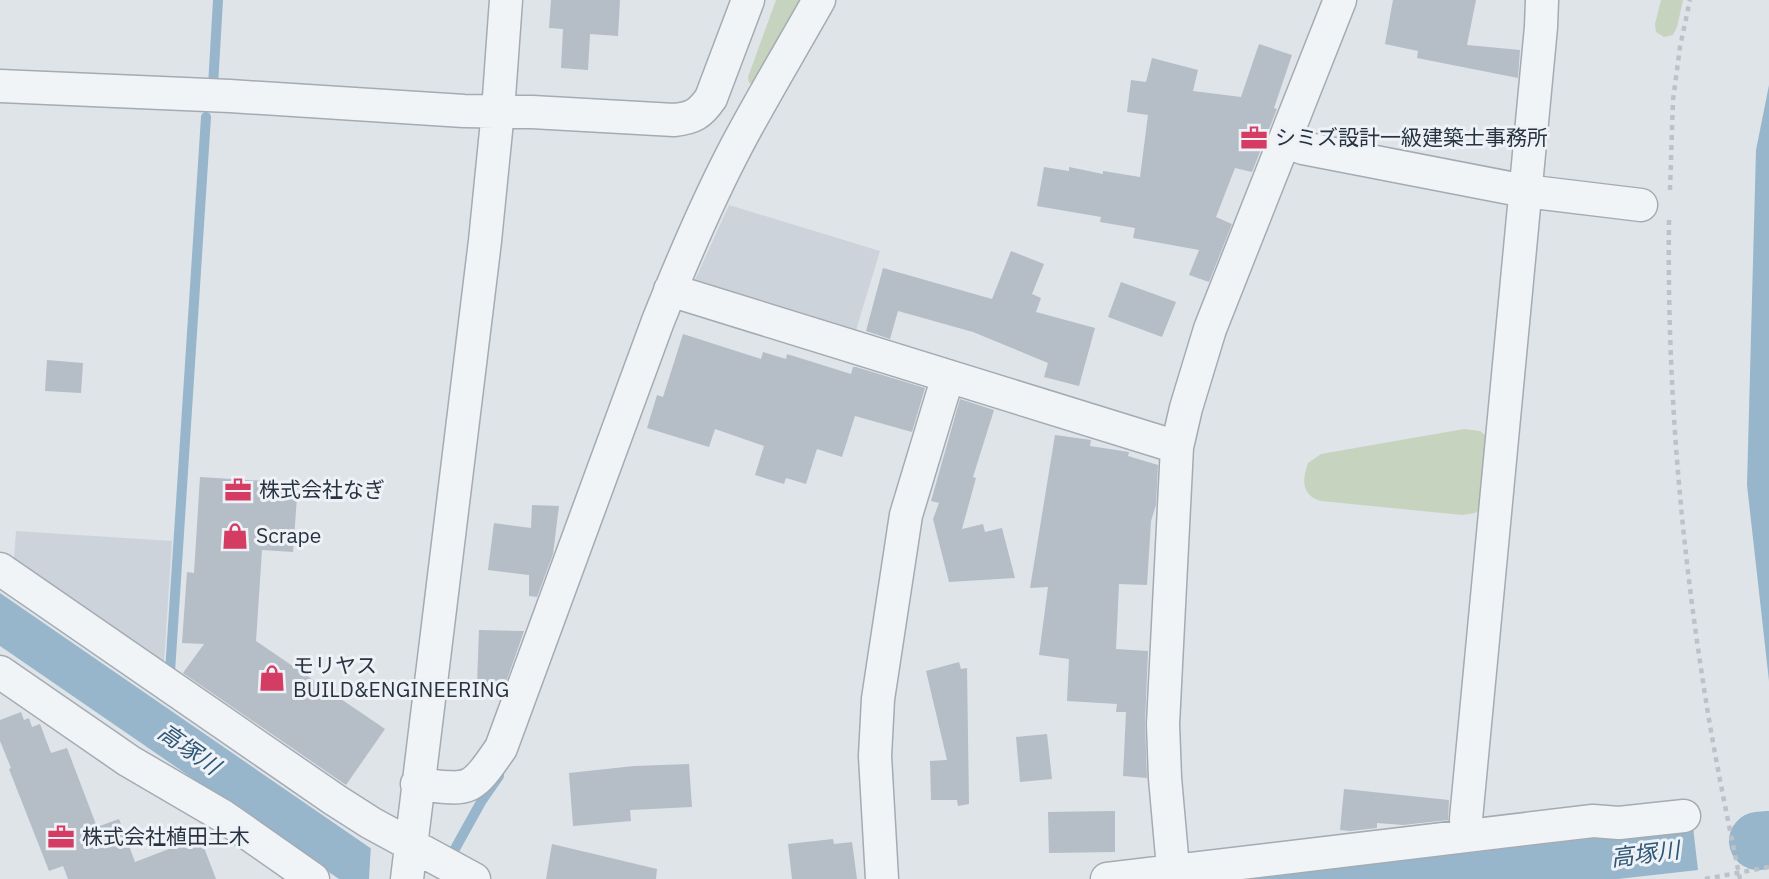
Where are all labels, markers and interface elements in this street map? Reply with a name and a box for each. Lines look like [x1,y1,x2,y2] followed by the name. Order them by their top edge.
[1239,123,1269,153] office icon: シミズ設計一級建築士事務所
[1275,123,1548,151] place label: シミズ設計一級建築士事務所
[223,475,253,505] office icon: 株式会社なぎ
[259,475,385,503] place label: 株式会社なぎ
[220,521,250,551] shop icon: Scrape
[256,521,321,549] place label: Scrape
[293,651,509,703] place label: モリヤス BUILD&ENGINEERING
[257,663,287,693] shop icon: モリヤス BUILD&ENGINEERING
[153,716,229,782] water label: 高塚川
[46,822,76,852] office icon: 株式会社植田土木
[82,822,250,850] place label: 株式会社植田土木
[1609,834,1684,872] water label: 高塚川

